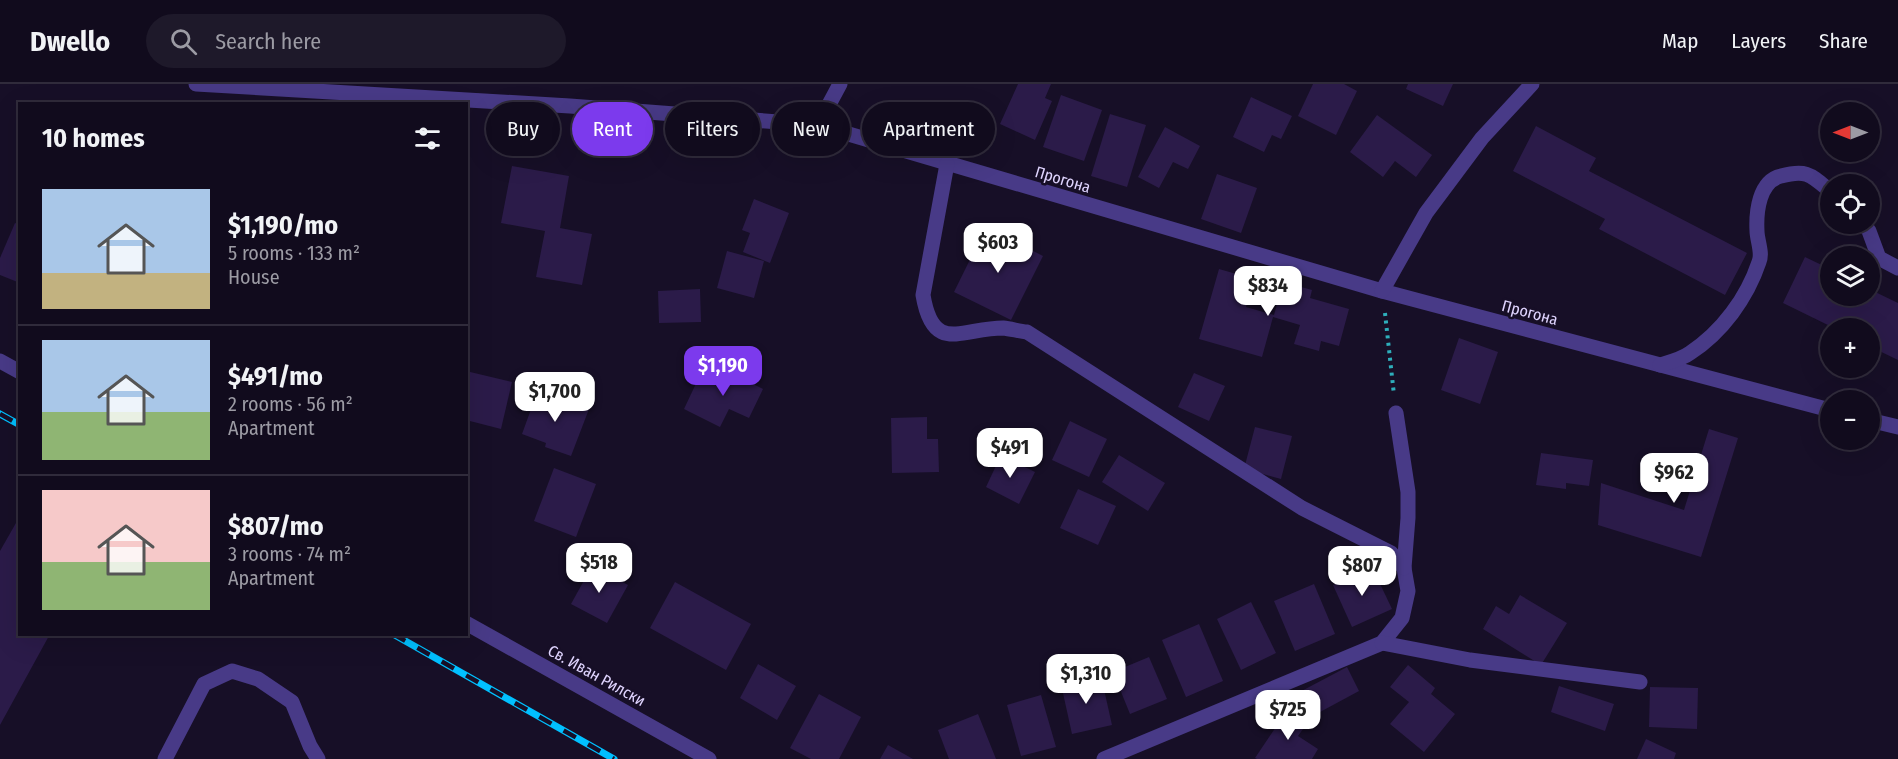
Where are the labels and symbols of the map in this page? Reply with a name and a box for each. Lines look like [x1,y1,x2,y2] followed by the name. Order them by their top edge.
[1820,102,1880,162] north arrow
[1033,162,1093,197] street label: Прогона
[962,223,1034,274] pin: $603
[1232,266,1304,317] pin: $834
[1500,296,1560,329] street label: Прогона
[674,346,772,397] pin: $1,190
[506,372,604,423] pin: $1,700
[974,428,1046,479] pin: $491
[1638,453,1710,504] pin: $962
[563,543,635,594] pin: $518
[1326,546,1398,597] pin: $807
[545,641,649,710] street label: Св. Иван Рилски
[1037,654,1135,705] pin: $1,310
[1252,690,1324,741] pin: $725

